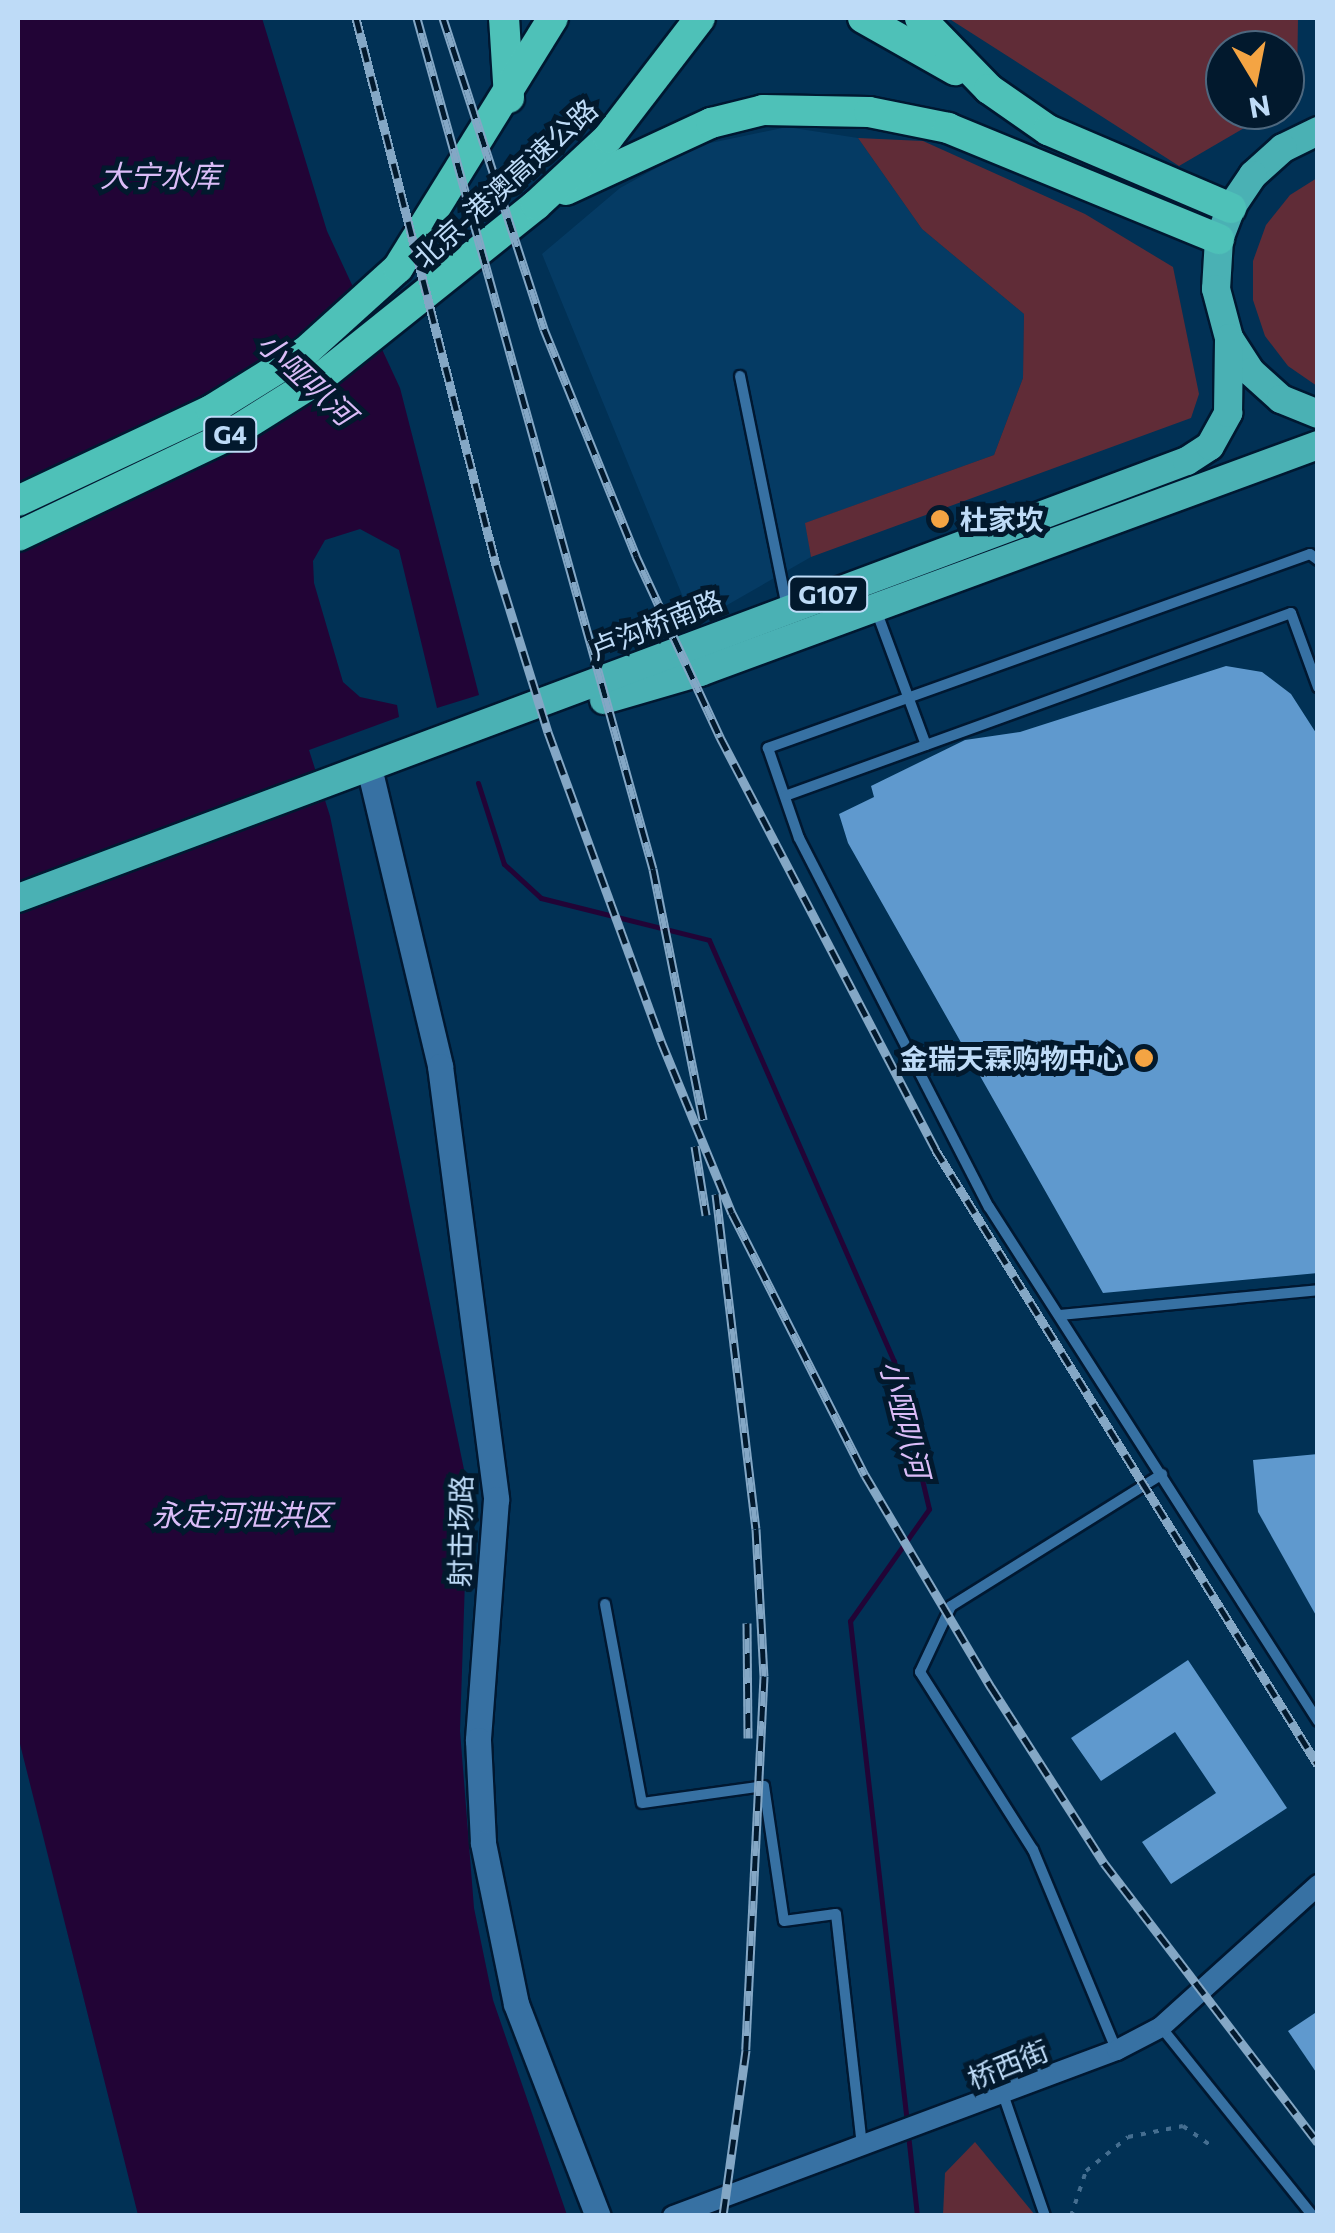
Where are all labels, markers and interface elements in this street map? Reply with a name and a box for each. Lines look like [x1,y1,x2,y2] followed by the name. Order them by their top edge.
[1205,30,1305,130] north arrow
[1247,89,1273,126] text: N
[406,92,604,274] street label: 北京-港澳高速公路
[100,157,220,193] water label: 大宁水库
[251,324,363,432] water label: 小哑叭河
[202,414,258,454] road number: G4
[960,502,1044,536] place label: 杜家坎
[929,508,951,530] marker: 杜家坎
[788,574,868,614] road number: G107
[585,582,727,666] street label: 卢沟桥南路
[900,1041,1124,1075] place label: 金瑞天霖购物中心
[1133,1047,1155,1069] marker: 金瑞天霖购物中心
[874,1356,938,1482] water label: 小哑叭河
[442,1475,478,1587] street label: 射击场路
[152,1496,332,1532] water label: 永定河泄洪区
[963,2033,1053,2095] street label: 桥西街

